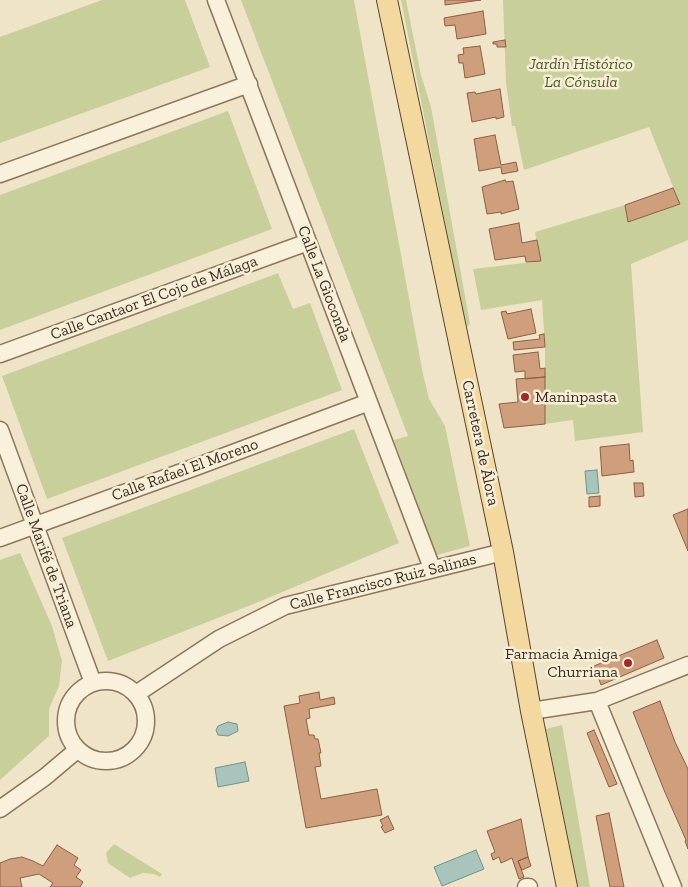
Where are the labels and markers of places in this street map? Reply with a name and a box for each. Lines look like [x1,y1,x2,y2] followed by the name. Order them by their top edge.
[535,387,617,407] place label: Maninpasta
[519,391,531,403] marker: Maninpasta
[505,644,618,682] place label: Farmacia Amiga Churriana
[622,657,634,669] marker: Farmacia Amiga Churriana

